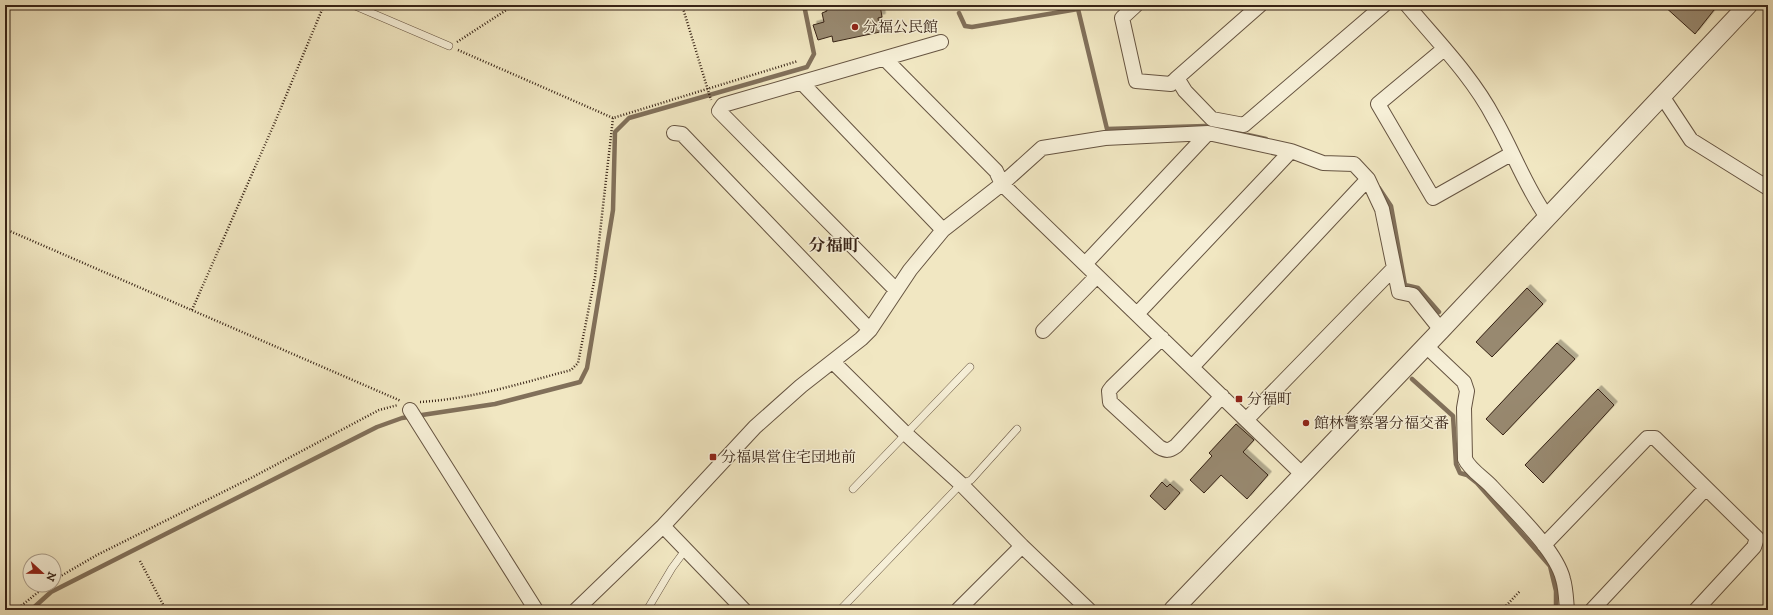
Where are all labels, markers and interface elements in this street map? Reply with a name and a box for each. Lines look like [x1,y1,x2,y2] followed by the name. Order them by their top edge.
[863,18,938,37] place label: 分福公民館
[850,22,860,32] marker: 分福公民館
[809,235,860,257] district label: 分福町
[1247,390,1292,409] place label: 分福町
[1234,394,1244,404] marker: 分福町
[1314,414,1449,433] place label: 館林警察署分福交番
[1301,418,1311,428] marker: 館林警察署分福交番
[721,448,856,467] place label: 分福県営住宅団地前
[708,452,718,462] marker: 分福県営住宅団地前
[22,553,62,593] north arrow
[42,570,59,583] text: N

